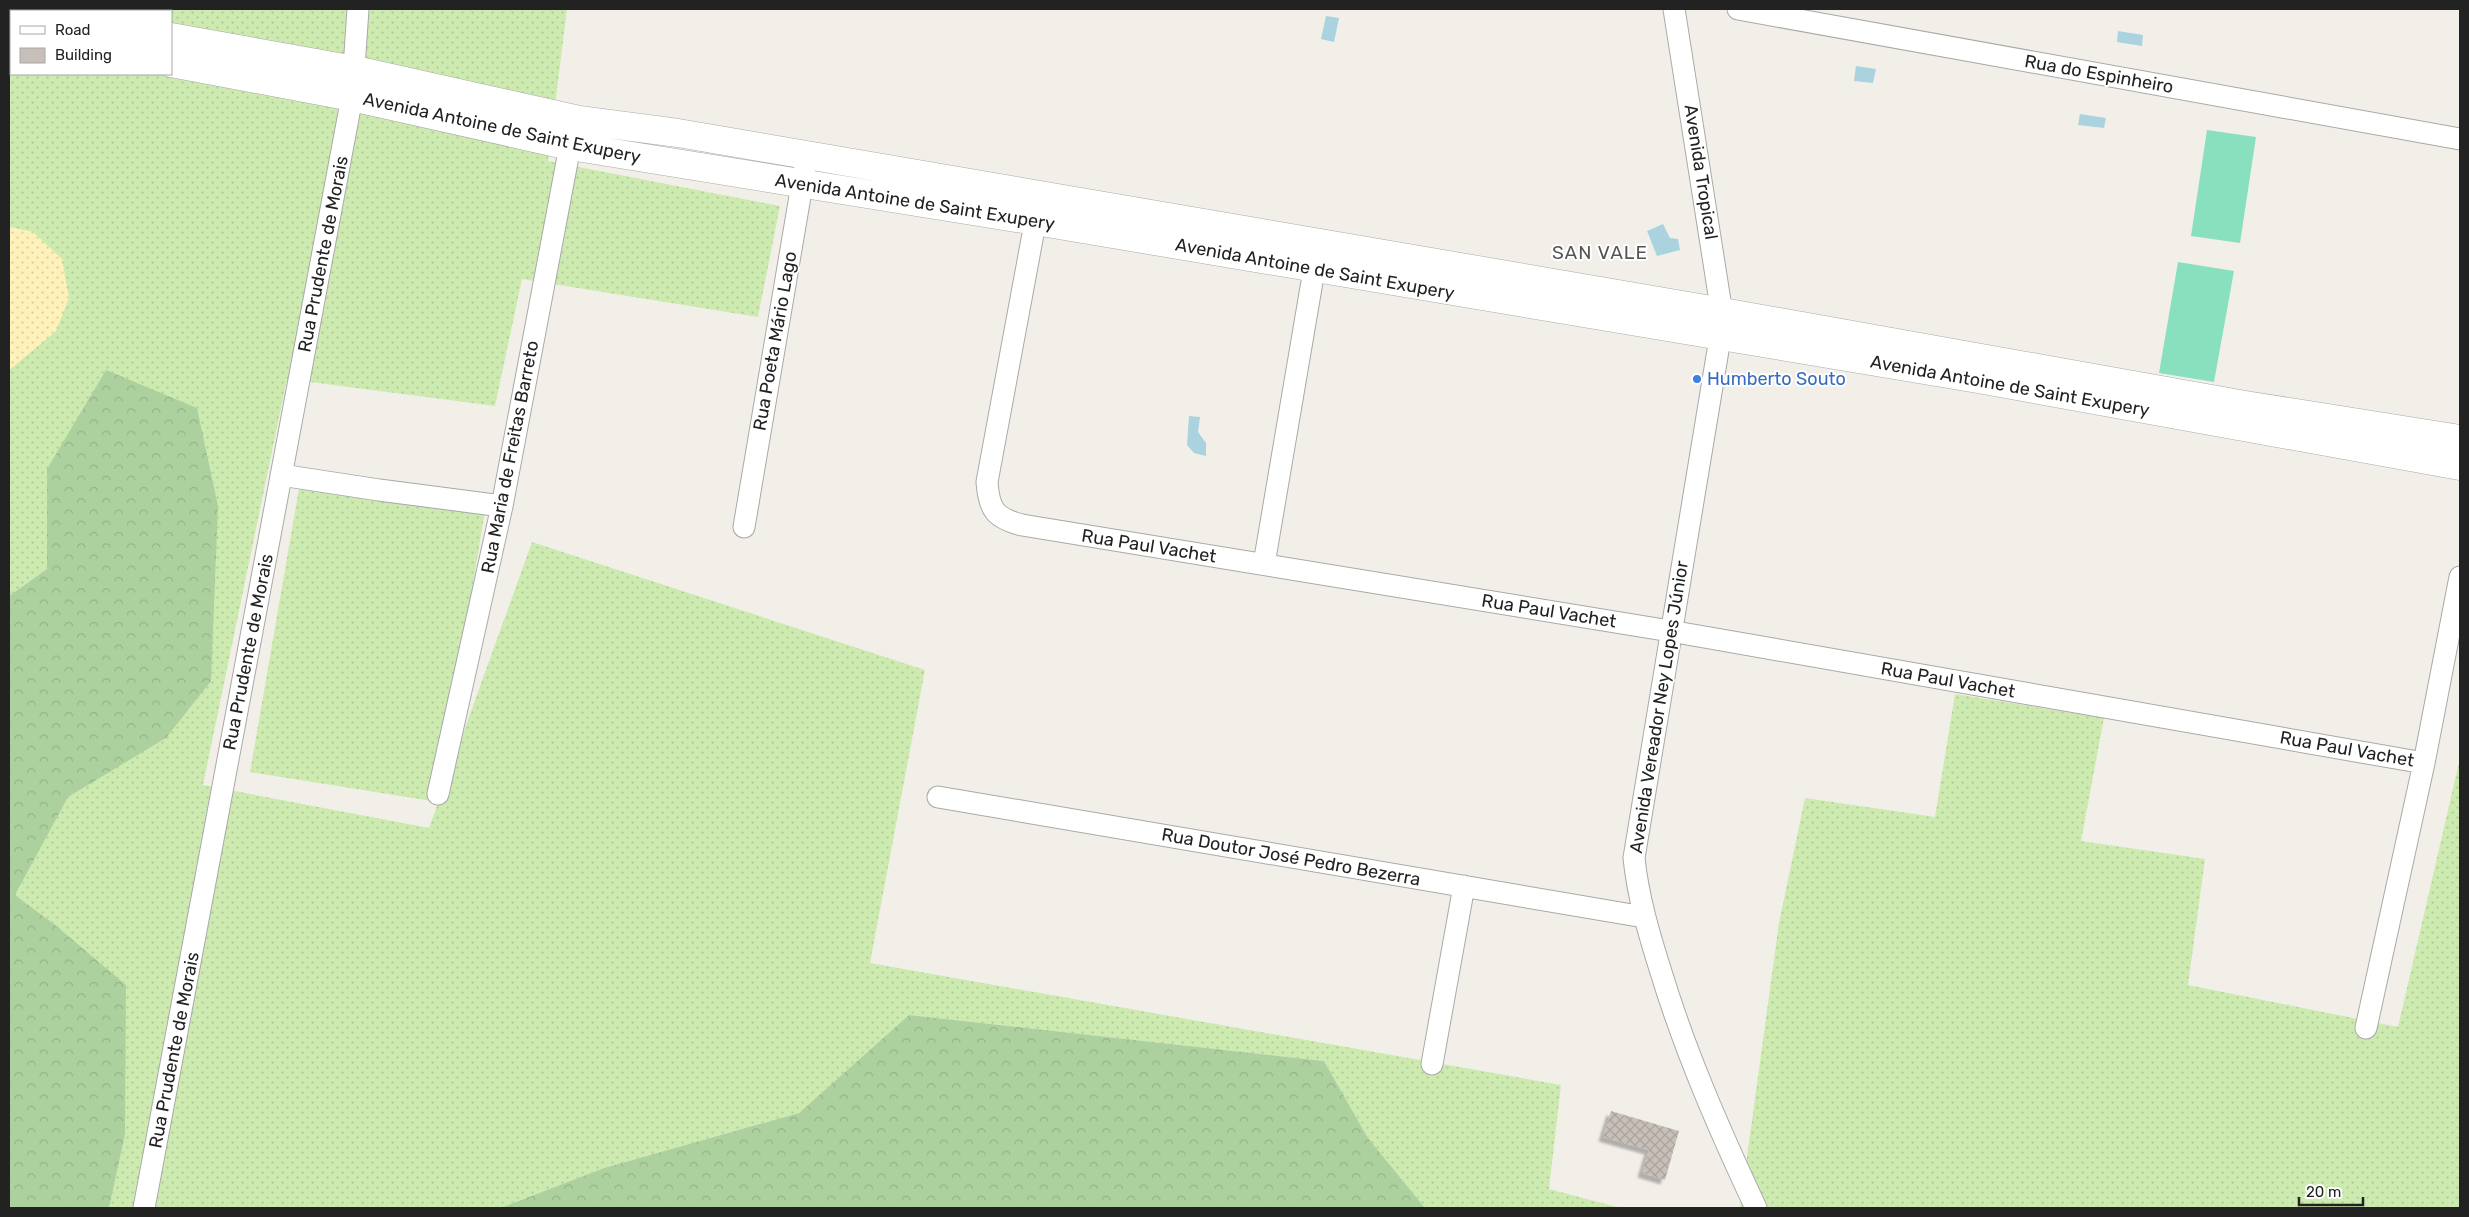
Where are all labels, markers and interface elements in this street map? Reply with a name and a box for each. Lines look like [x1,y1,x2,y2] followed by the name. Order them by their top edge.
[10,10,172,75] legend
[55,21,91,39] text: Road
[55,46,112,64] text: Building
[2023,50,2175,98] street label: Rua do Espinheiro
[361,88,643,168] street label: Avenida Antoine de Saint Exupery
[1679,103,1723,241] street label: Avenida Tropical
[293,154,353,354] street label: Rua Prudente de Morais
[774,169,1057,235] street label: Avenida Antoine de Saint Exupery
[1174,234,1456,304] street label: Avenida Antoine de Saint Exupery
[1552,241,1648,264] district label: SAN VALE
[748,250,802,432] street label: Rua Poeta Mário Lago
[477,339,543,575] street label: Rua Maria de Freitas Barreto
[1869,351,2151,421] street label: Avenida Antoine de Saint Exupery
[1707,368,1846,390] place label: Humberto Souto
[1691,373,1703,385] marker: Humberto Souto
[1080,524,1218,568] street label: Rua Paul Vachet
[218,552,278,752] street label: Rua Prudente de Morais
[1625,559,1693,855] street label: Avenida Vereador Ney Lopes Júnior
[1480,589,1618,633] street label: Rua Paul Vachet
[1879,657,2017,703] street label: Rua Paul Vachet
[2278,726,2416,772] street label: Rua Paul Vachet
[1160,823,1422,891] street label: Rua Doutor José Pedro Bezerra
[144,950,204,1150] street label: Rua Prudente de Morais
[2299,1174,2363,1206] scale bar
[2306,1183,2341,1201] text: 20 m

